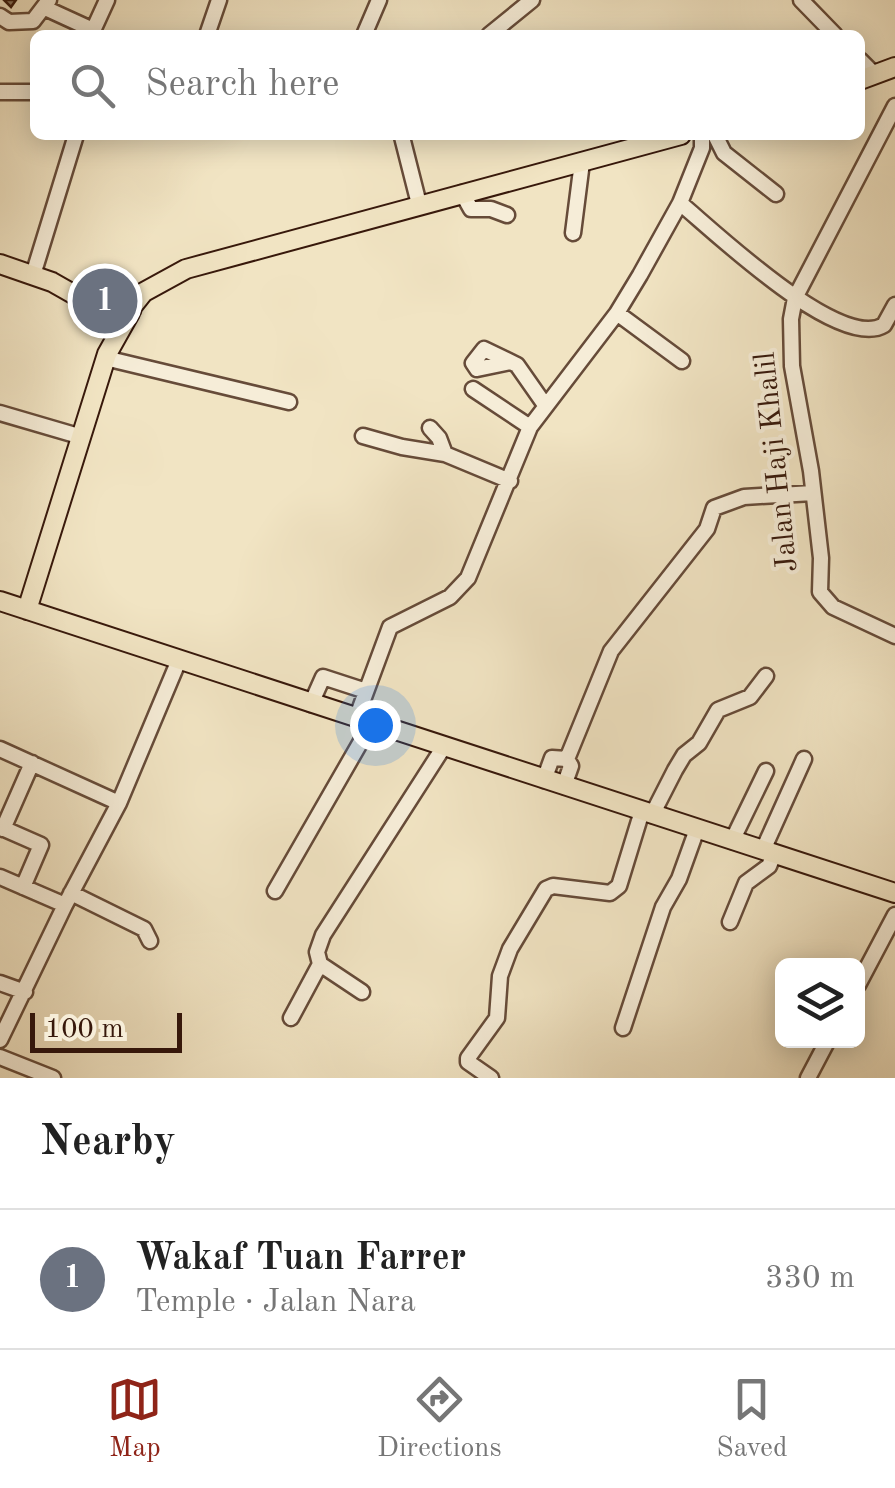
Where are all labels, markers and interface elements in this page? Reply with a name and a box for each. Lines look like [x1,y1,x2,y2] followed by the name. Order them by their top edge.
[30,30,865,140] search box
[65,58,120,113] icon: search
[145,66,340,104] text: Search here
[72,264,138,338] pin: 1
[751,350,803,574] street label: Jalan Haji Khalil
[350,700,401,751] your location
[775,958,865,1048] map controls
[775,958,865,1048] button: layers
[30,1008,182,1052] scale bar
[45,1016,124,1044] text: 100 m
[40,1122,176,1164] text: Nearby
[135,1240,466,1278] text: Wakaf Tuan Farrer
[63,1263,82,1295] text: 1
[765,1263,855,1295] text: 330 m
[135,1287,416,1319] text: Temple · Jalan Nara
[107,1372,162,1467] tab: Map
[377,1372,502,1467] tab: Directions
[716,1372,788,1467] tab: Saved

